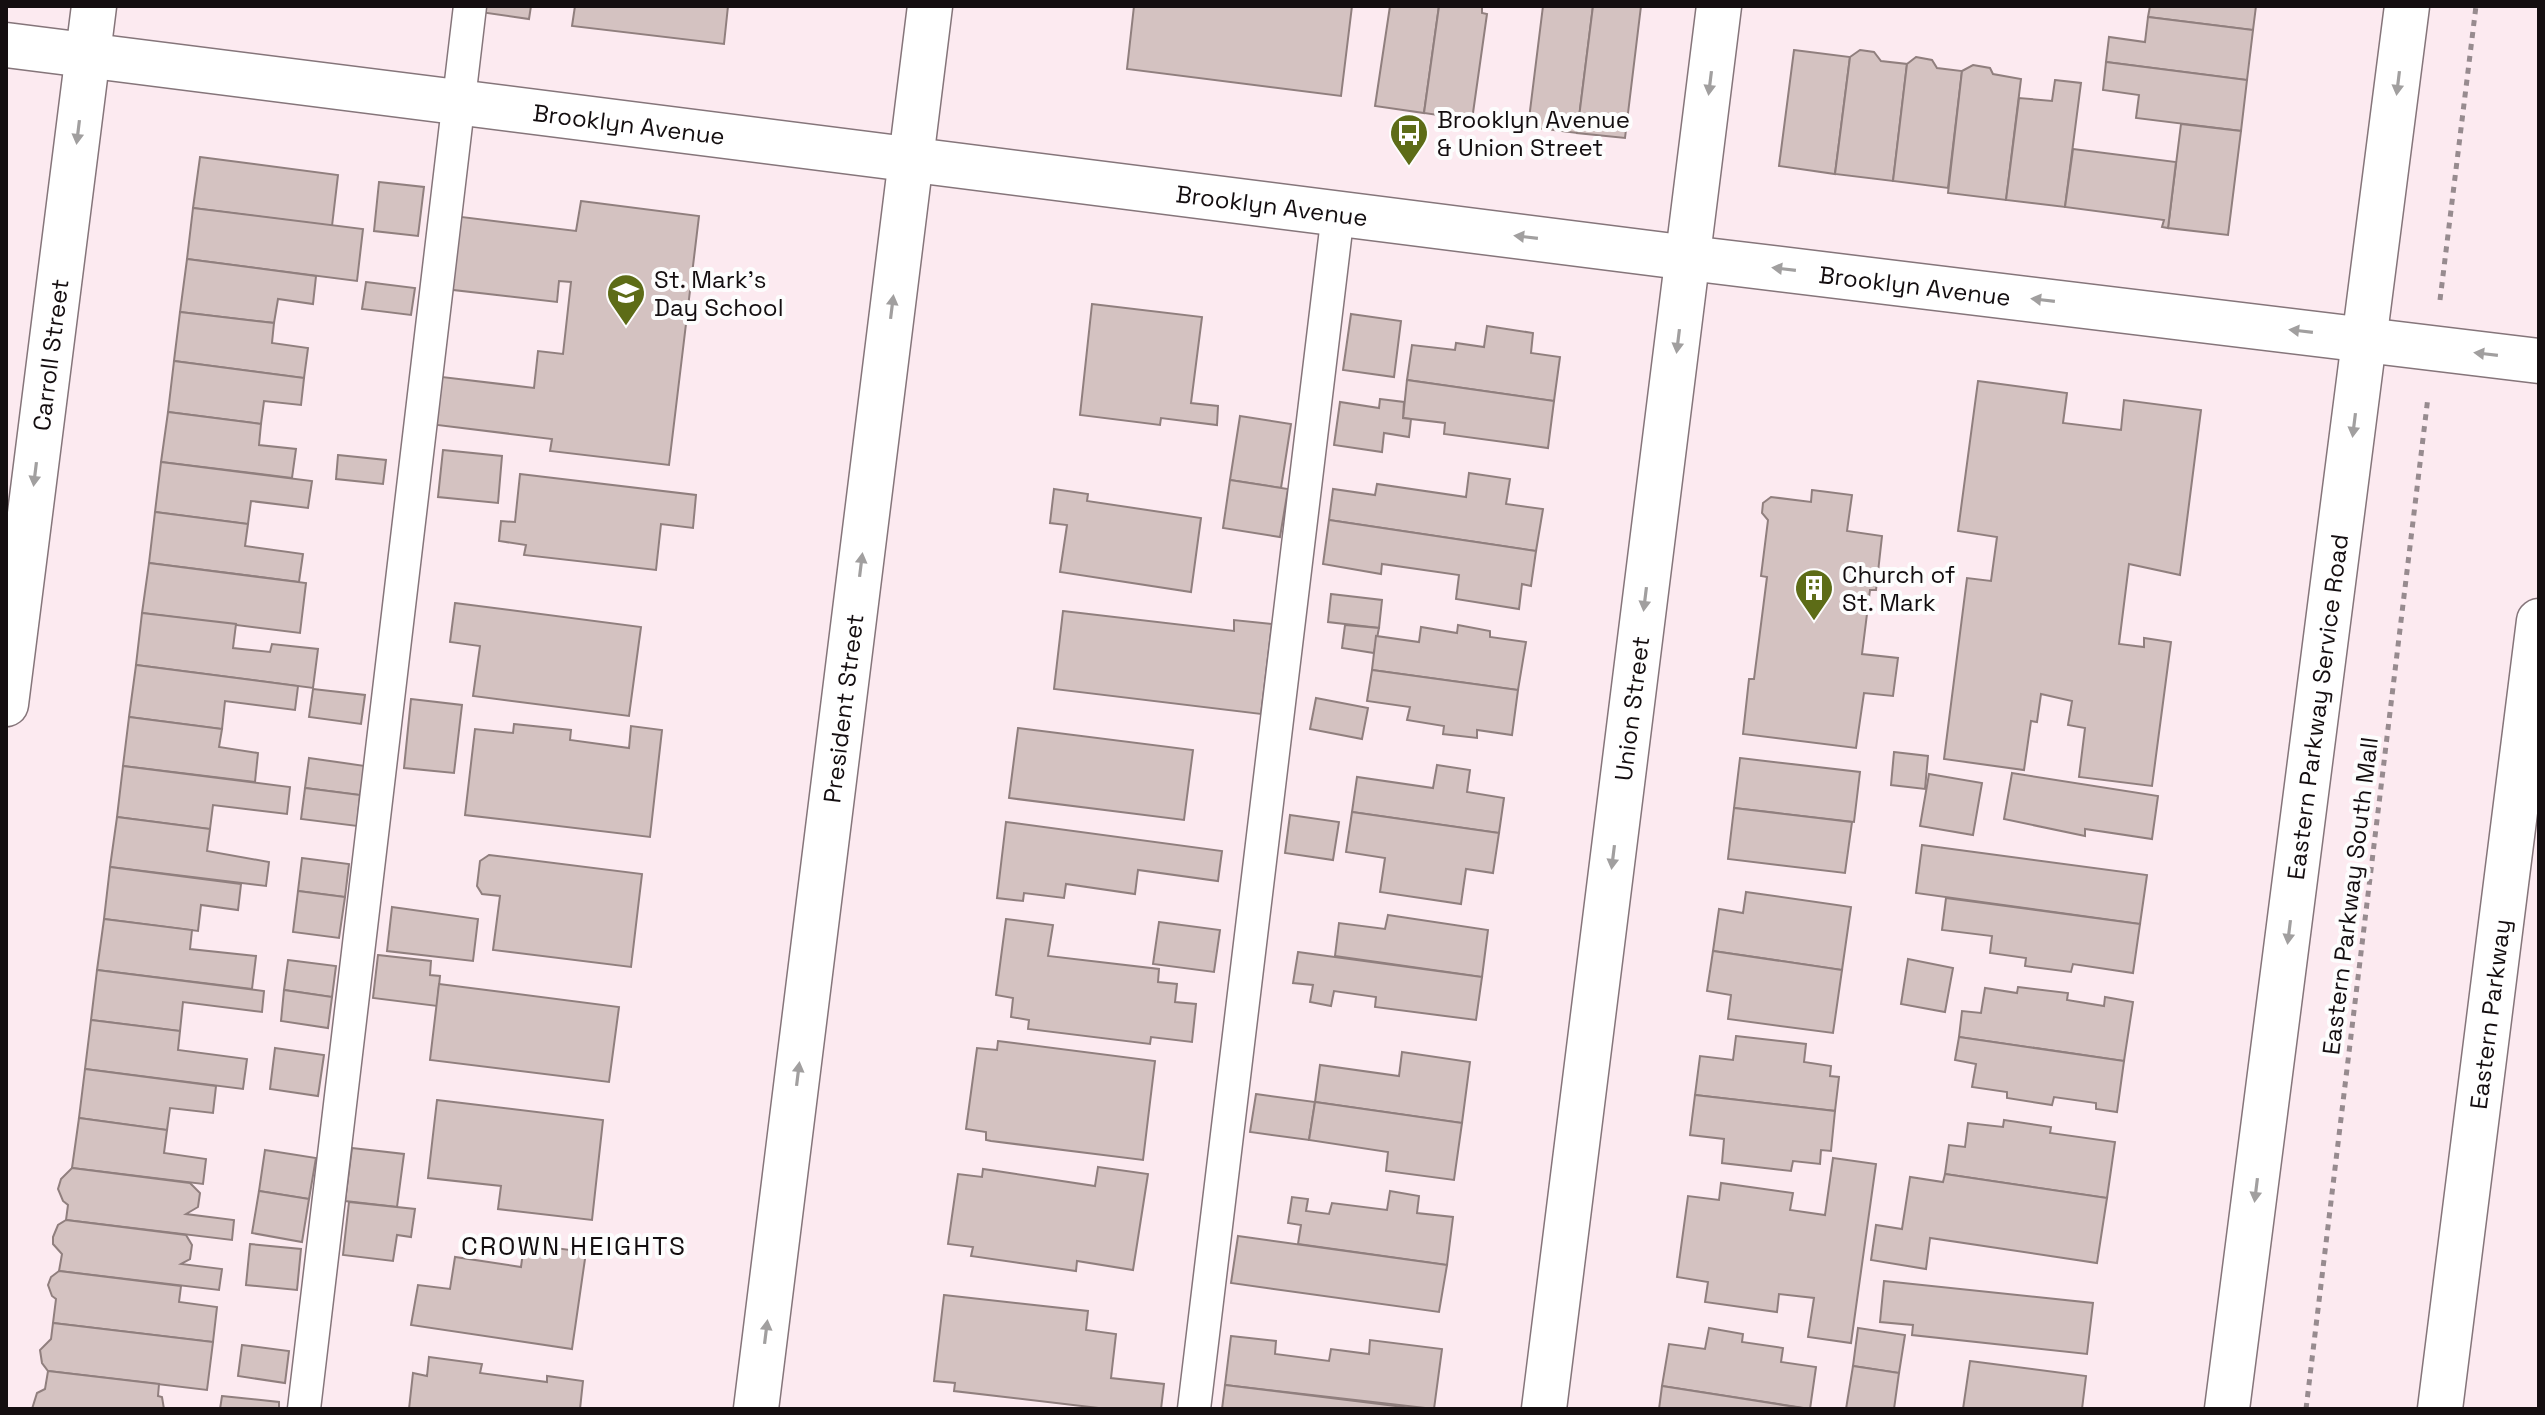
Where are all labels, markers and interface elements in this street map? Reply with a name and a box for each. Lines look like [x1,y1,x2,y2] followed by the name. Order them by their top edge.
[1703,71,1716,96] one-way arrow
[2391,71,2404,96] one-way arrow
[531,96,727,151] street label: Brooklyn Avenue
[1437,104,1630,163] place label: Brooklyn Avenue & Union Street
[1388,112,1430,167] bus stop icon: Brooklyn Avenue & Union Street
[71,120,84,145] one-way arrow
[1174,178,1370,233] street label: Brooklyn Avenue
[1514,230,1539,243] one-way arrow
[1817,258,2013,312] street label: Brooklyn Avenue
[1772,263,1797,276] one-way arrow
[654,264,784,323] place label: St. Mark's Day School
[605,272,647,327] school or university icon: St. Mark's Day School
[25,277,75,433] street label: Carroll Street
[2030,294,2055,307] one-way arrow
[886,295,899,320] one-way arrow
[2288,325,2313,338] one-way arrow
[1671,329,1684,354] one-way arrow
[2473,348,2498,361] one-way arrow
[2348,413,2361,438] one-way arrow
[28,462,41,487] one-way arrow
[2280,532,2355,881] street label: Eastern Parkway Service Road
[854,553,867,578] one-way arrow
[1842,559,1955,618] place label: Church of St. Mark
[1793,567,1835,622] building icon: Church of St. Mark
[1639,587,1652,612] one-way arrow
[816,612,870,805] street label: President Street
[1607,634,1656,783] street label: Union Street
[2315,735,2385,1057] street label: Eastern Parkway South Mall
[1606,845,1619,870] one-way arrow
[2462,917,2517,1111] street label: Eastern Parkway
[2282,920,2295,945] one-way arrow
[791,1061,804,1086] one-way arrow
[2249,1178,2262,1203] one-way arrow
[461,1229,687,1263] district label: CROWN HEIGHTS
[759,1319,772,1344] one-way arrow

